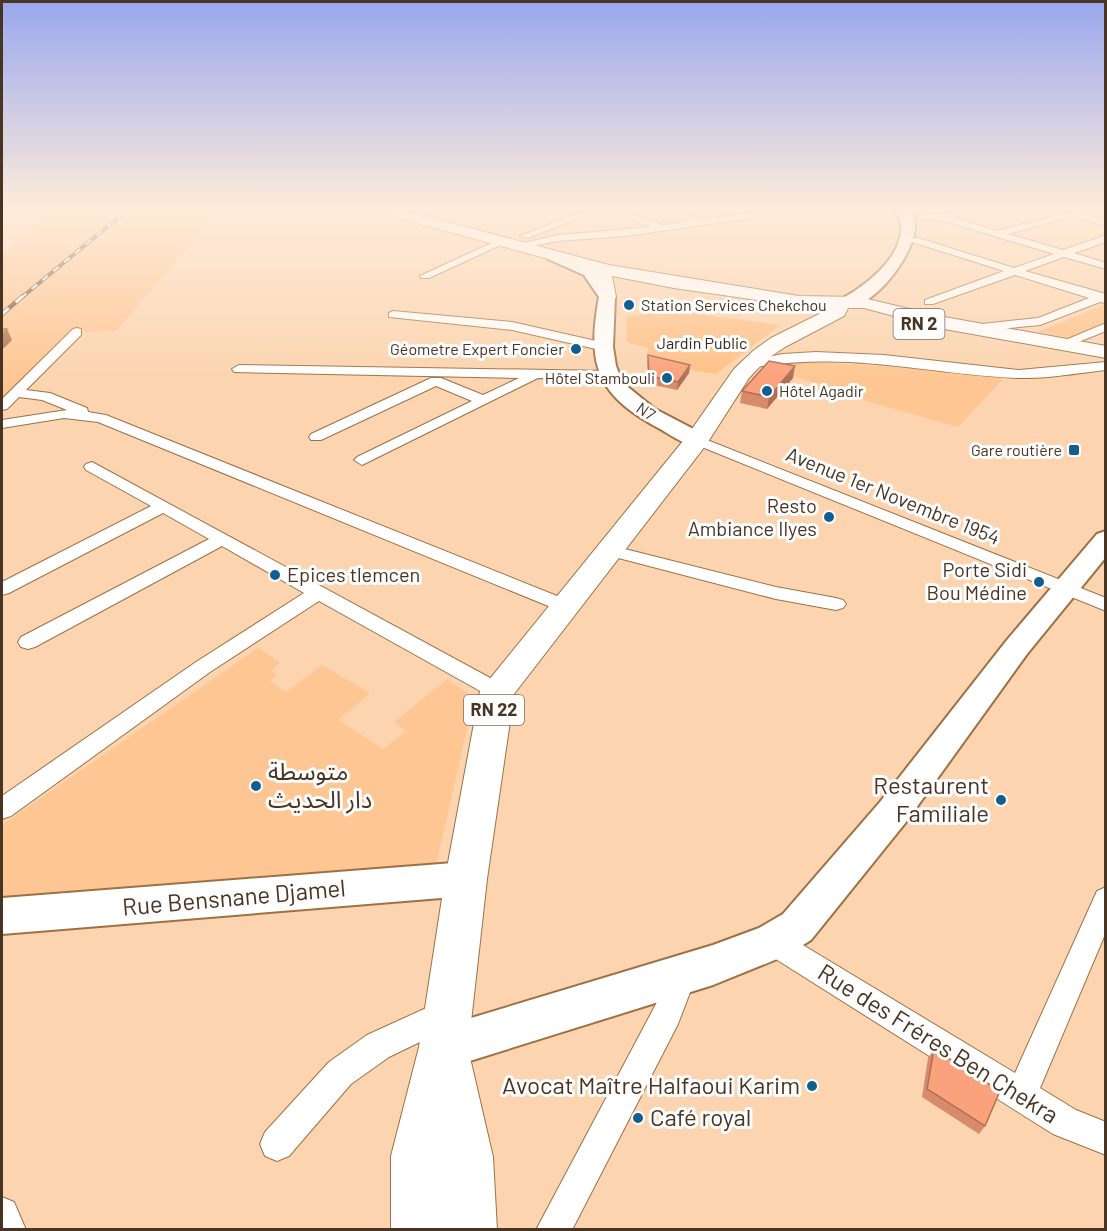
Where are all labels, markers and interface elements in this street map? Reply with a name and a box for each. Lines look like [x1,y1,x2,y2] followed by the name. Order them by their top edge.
[641,295,827,314] place label: Station Services Chekchou
[622,298,636,312] marker: Station Services Chekchou
[894,309,944,339] road number: RN 2
[657,333,747,352] park label: Jardin Public
[390,339,564,358] place label: Géometre Expert Foncier
[569,342,583,356] marker: Géometre Expert Foncier
[545,368,655,387] place label: Hôtel Stambouli
[660,371,674,385] marker: Hôtel Stambouli
[779,381,864,400] place label: Hôtel Agadir
[760,384,774,398] marker: Hôtel Agadir
[633,398,660,424] street label: N7
[971,440,1062,459] place label: Gare routière
[783,441,1004,549] street label: Avenue 1er Novembre 1954
[1067,443,1081,457] marker: Gare routière
[688,493,817,540] place label: Resto Ambiance Ilyes
[822,510,836,524] marker: Resto Ambiance Ilyes
[927,557,1027,604] place label: Porte Sidi Bou Médine
[287,562,420,586] place label: Epices tlemcen
[268,568,282,582] marker: Epices tlemcen
[1032,575,1046,589] marker: Porte Sidi Bou Médine
[464,695,524,725] road number: RN 22
[268,756,372,814] place label: متوسطة دار الحديث
[873,770,989,827] place label: Restaurent Familiale
[249,779,263,793] marker: متوسطة دار الحديث
[994,793,1008,807] marker: Restaurent Familiale
[121,872,347,921] street label: Rue Bensnane Djamel
[813,957,1064,1129] street label: Rue des Fréres Ben Chekra
[502,1070,800,1099] place label: Avocat Maître Halfaoui Karim
[805,1079,819,1093] marker: Avocat Maître Halfaoui Karim
[650,1102,751,1131] place label: Café royal
[631,1111,645,1125] marker: Café royal

